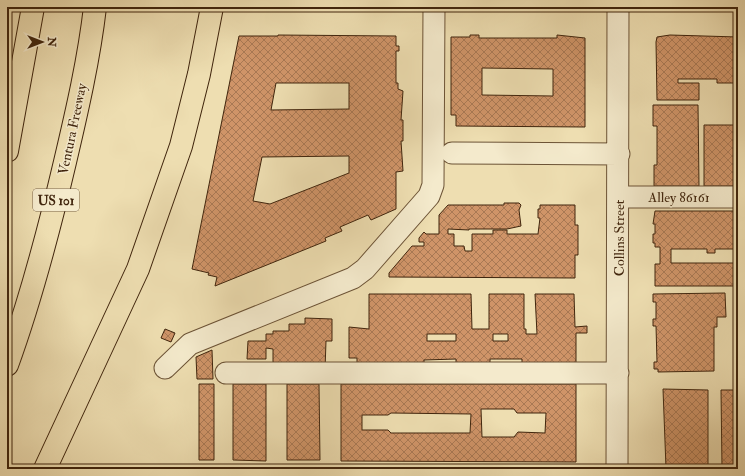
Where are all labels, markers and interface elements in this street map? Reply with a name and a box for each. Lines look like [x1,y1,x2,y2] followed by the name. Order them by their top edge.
[22,22,62,62] north arrow
[45,36,58,48] text: N
[54,81,92,177] street label: Ventura Freeway
[33,189,79,211] road number: US 101
[647,189,710,207] street label: Alley 86161
[611,199,628,276] street label: Collins Street

